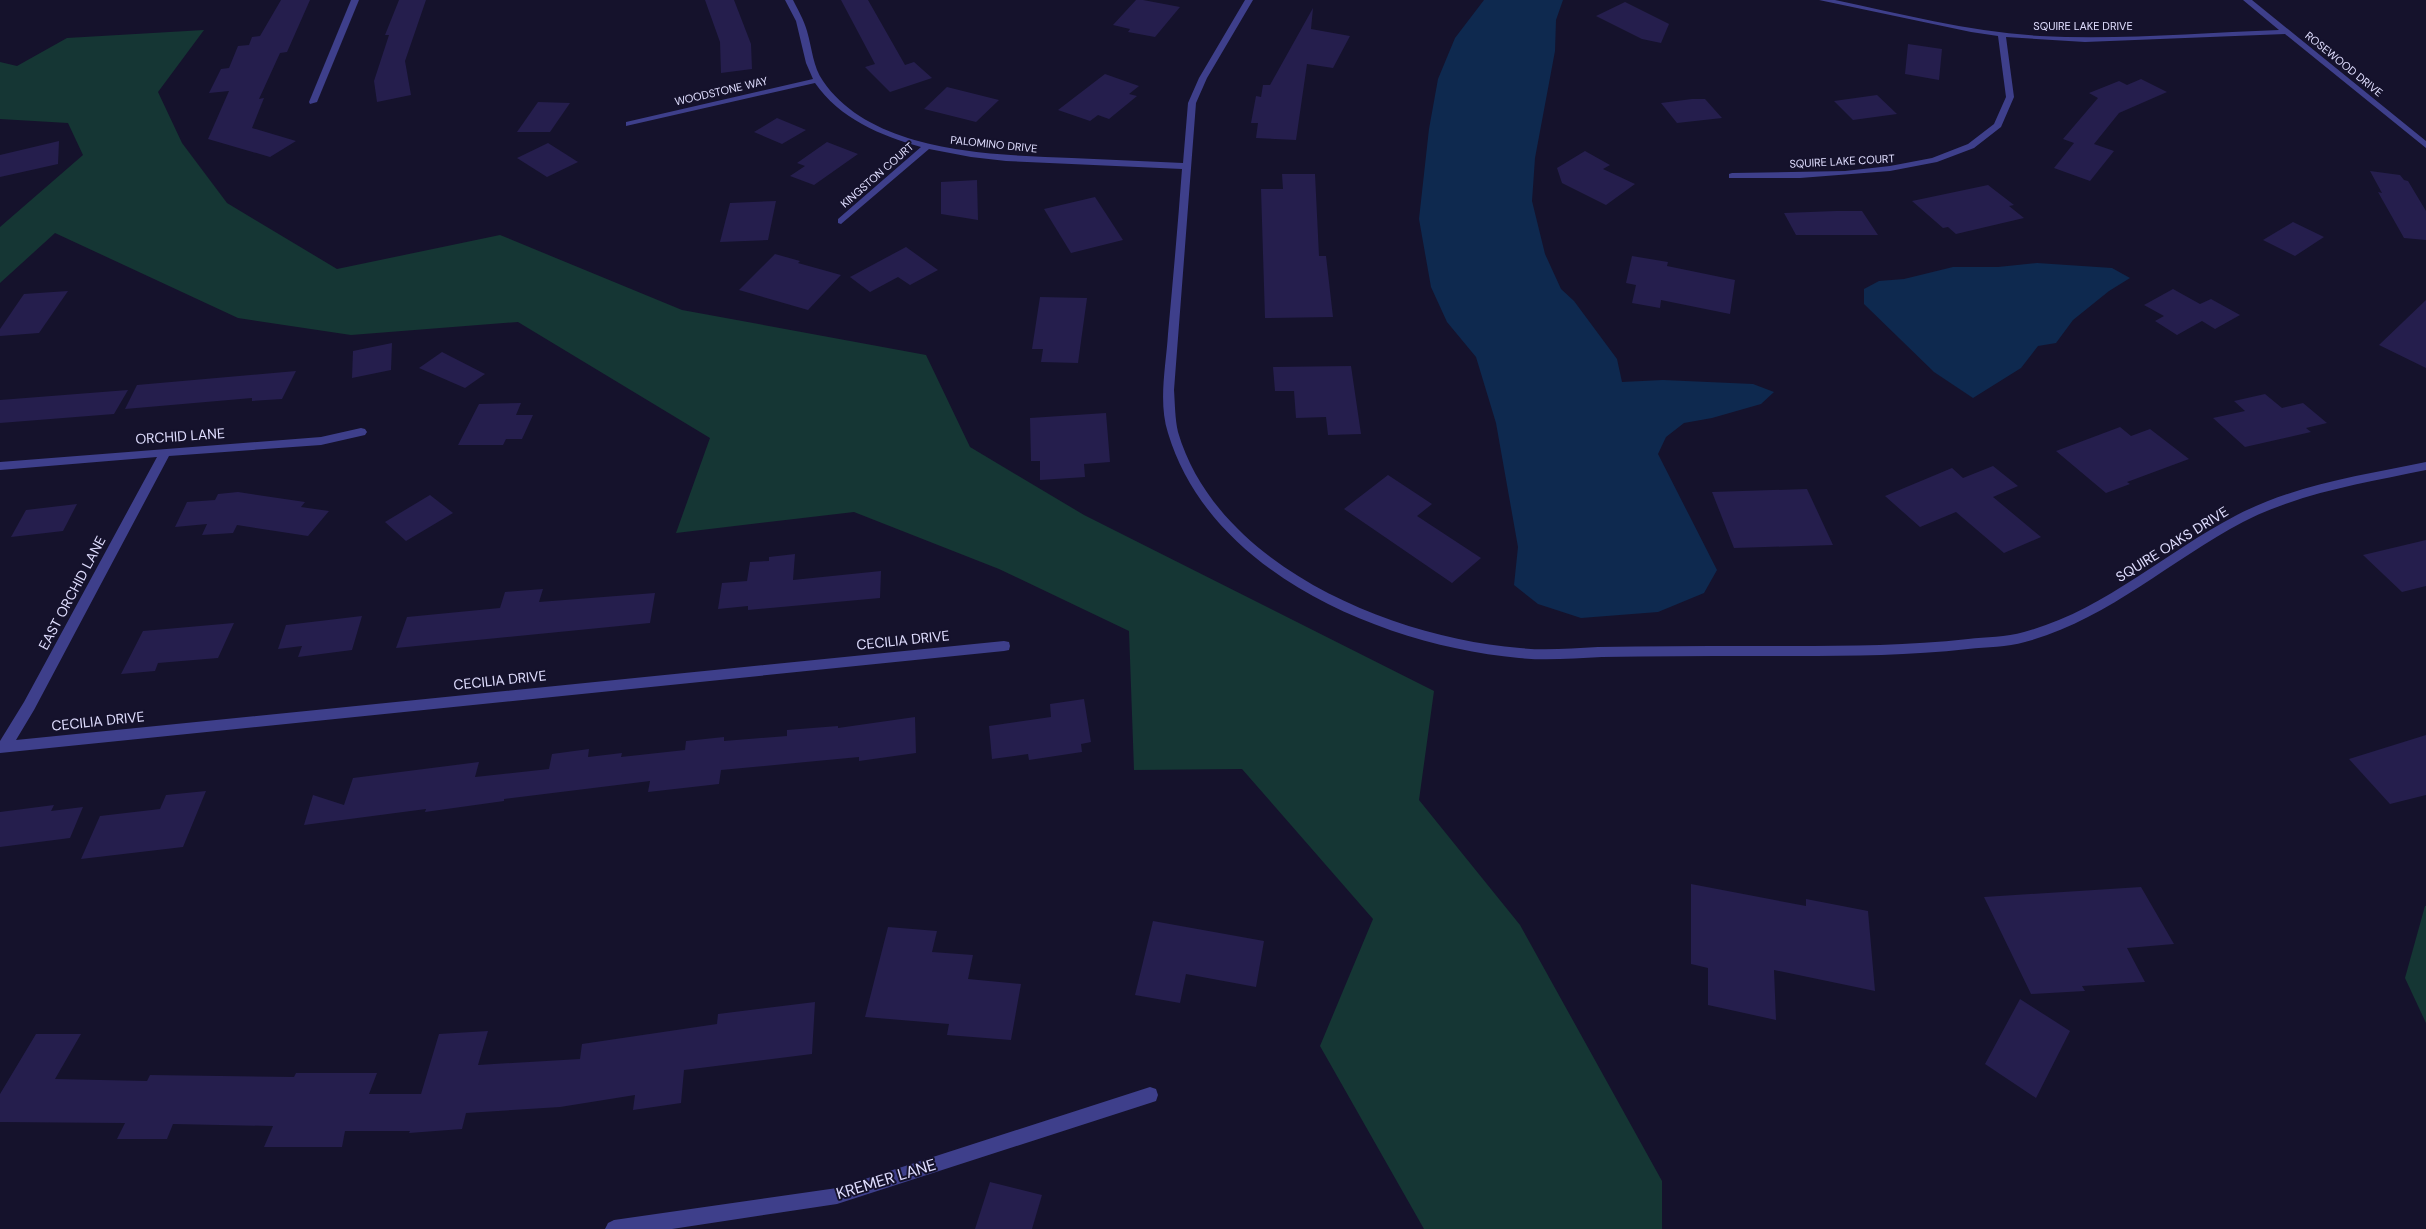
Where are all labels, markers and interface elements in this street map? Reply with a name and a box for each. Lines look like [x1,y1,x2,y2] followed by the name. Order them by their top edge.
[2033,19,2133,33] street label: SQUIRE LAKE DRIVE
[2302,28,2386,100] street label: ROSEWOOD DRIVE
[673,73,769,109] street label: WOODSTONE WAY
[950,132,1038,156] street label: PALOMINO DRIVE
[838,139,916,211] street label: KINGSTON COURT
[1789,151,1895,171] street label: SQUIRE LAKE COURT
[135,424,225,448] street label: ORCHID LANE
[2112,502,2232,586] street label: SQUIRE OAKS DRIVE
[34,533,110,653] street label: EAST ORCHID LANE
[856,626,950,654] street label: CECILIA DRIVE
[453,666,547,694] street label: CECILIA DRIVE
[51,707,145,735] street label: CECILIA DRIVE
[834,1154,938,1204] street label: KREMER LANE

